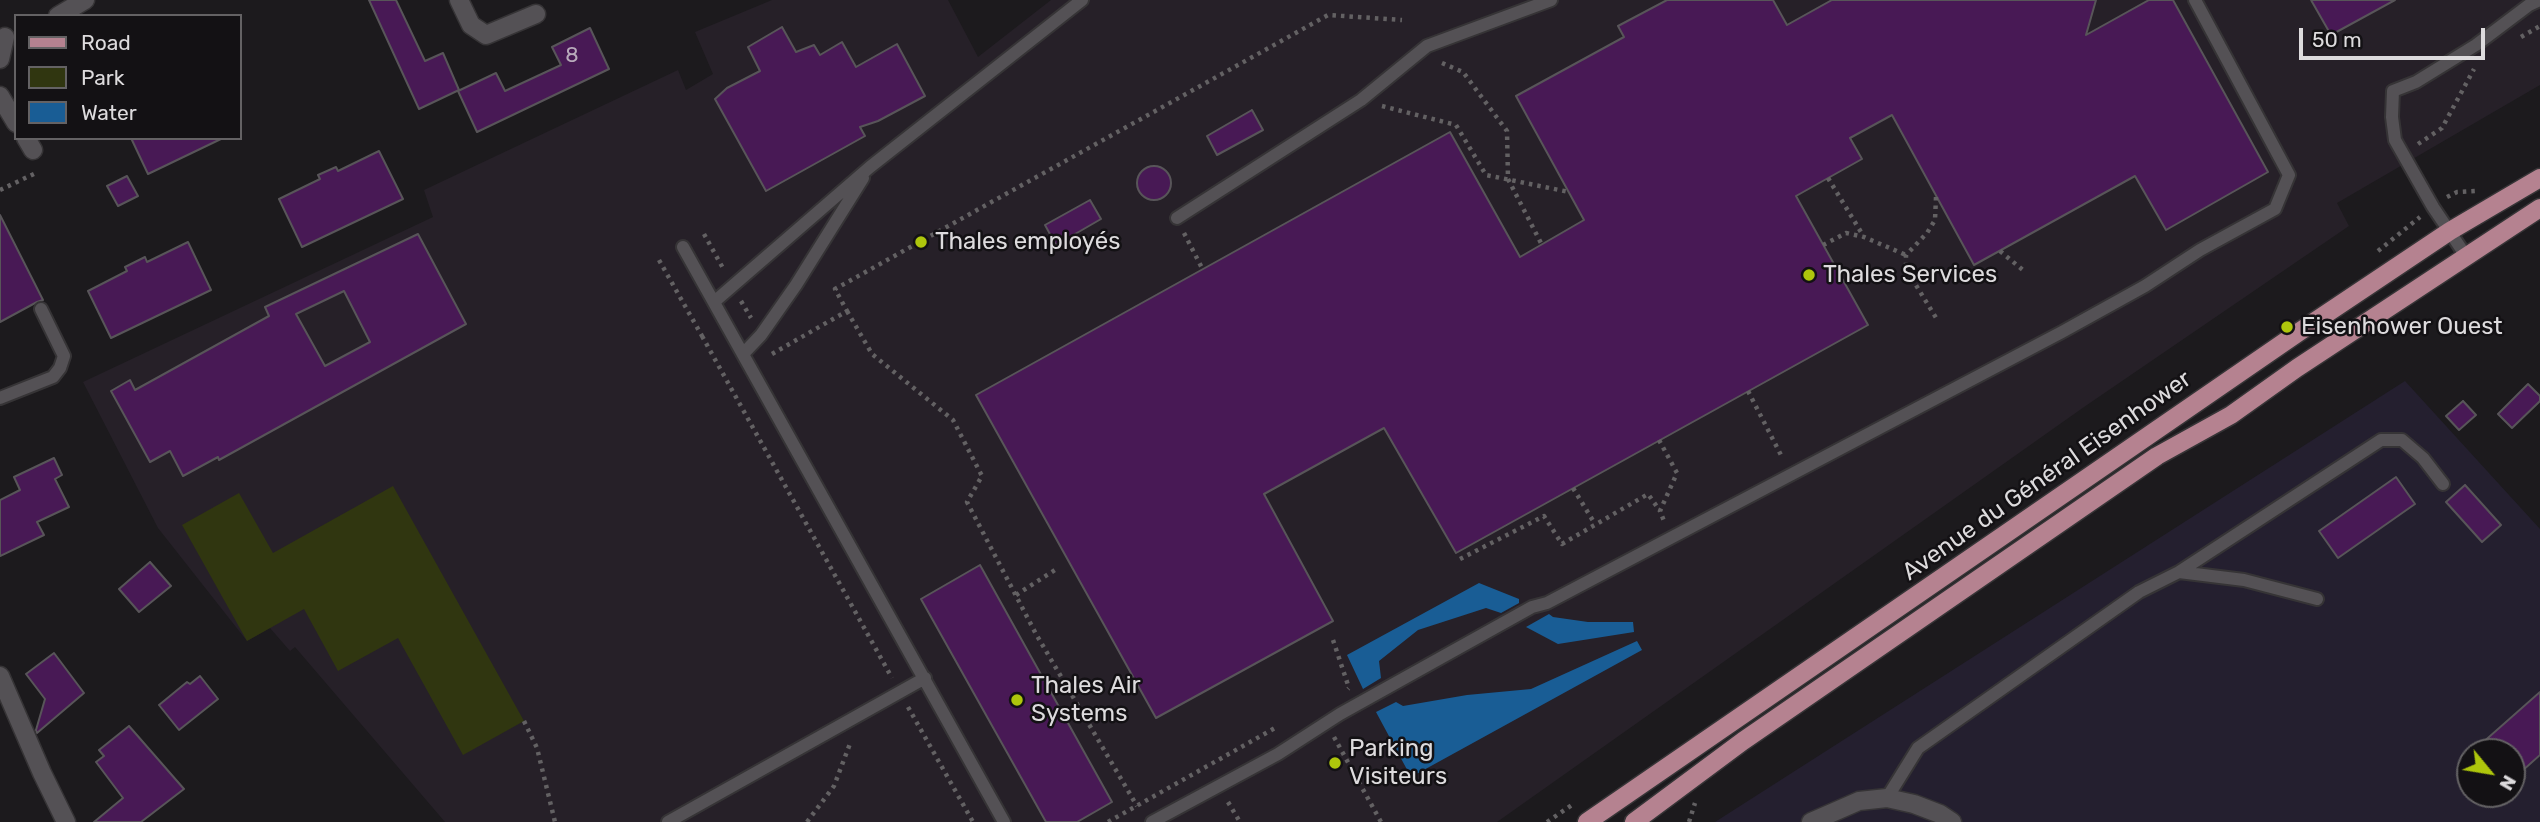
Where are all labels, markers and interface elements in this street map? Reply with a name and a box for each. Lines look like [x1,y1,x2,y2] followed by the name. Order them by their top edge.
[14,14,242,140] legend
[2302,14,2488,58] scale bar
[2312,27,2362,52] text: 50 m
[81,30,131,55] text: Road
[565,43,579,69] house number: 8
[81,65,125,90] text: Park
[81,100,137,125] text: Water
[935,228,1120,256] place label: Thales employés
[913,234,929,250] marker: Thales employés
[1823,261,1997,289] place label: Thales Services
[1801,267,1817,283] marker: Thales Services
[2301,313,2503,341] place label: Eisenhower Ouest
[2279,319,2295,335] marker: Eisenhower Ouest
[1897,365,2197,587] street label: Avenue du Général Eisenhower
[1031,672,1141,728] place label: Thales Air Systems
[1009,692,1025,708] marker: Thales Air Systems
[1349,735,1447,791] place label: Parking Visiteurs
[2456,738,2526,808] north arrow
[1327,755,1343,771] marker: Parking Visiteurs
[2495,771,2521,794] text: N

